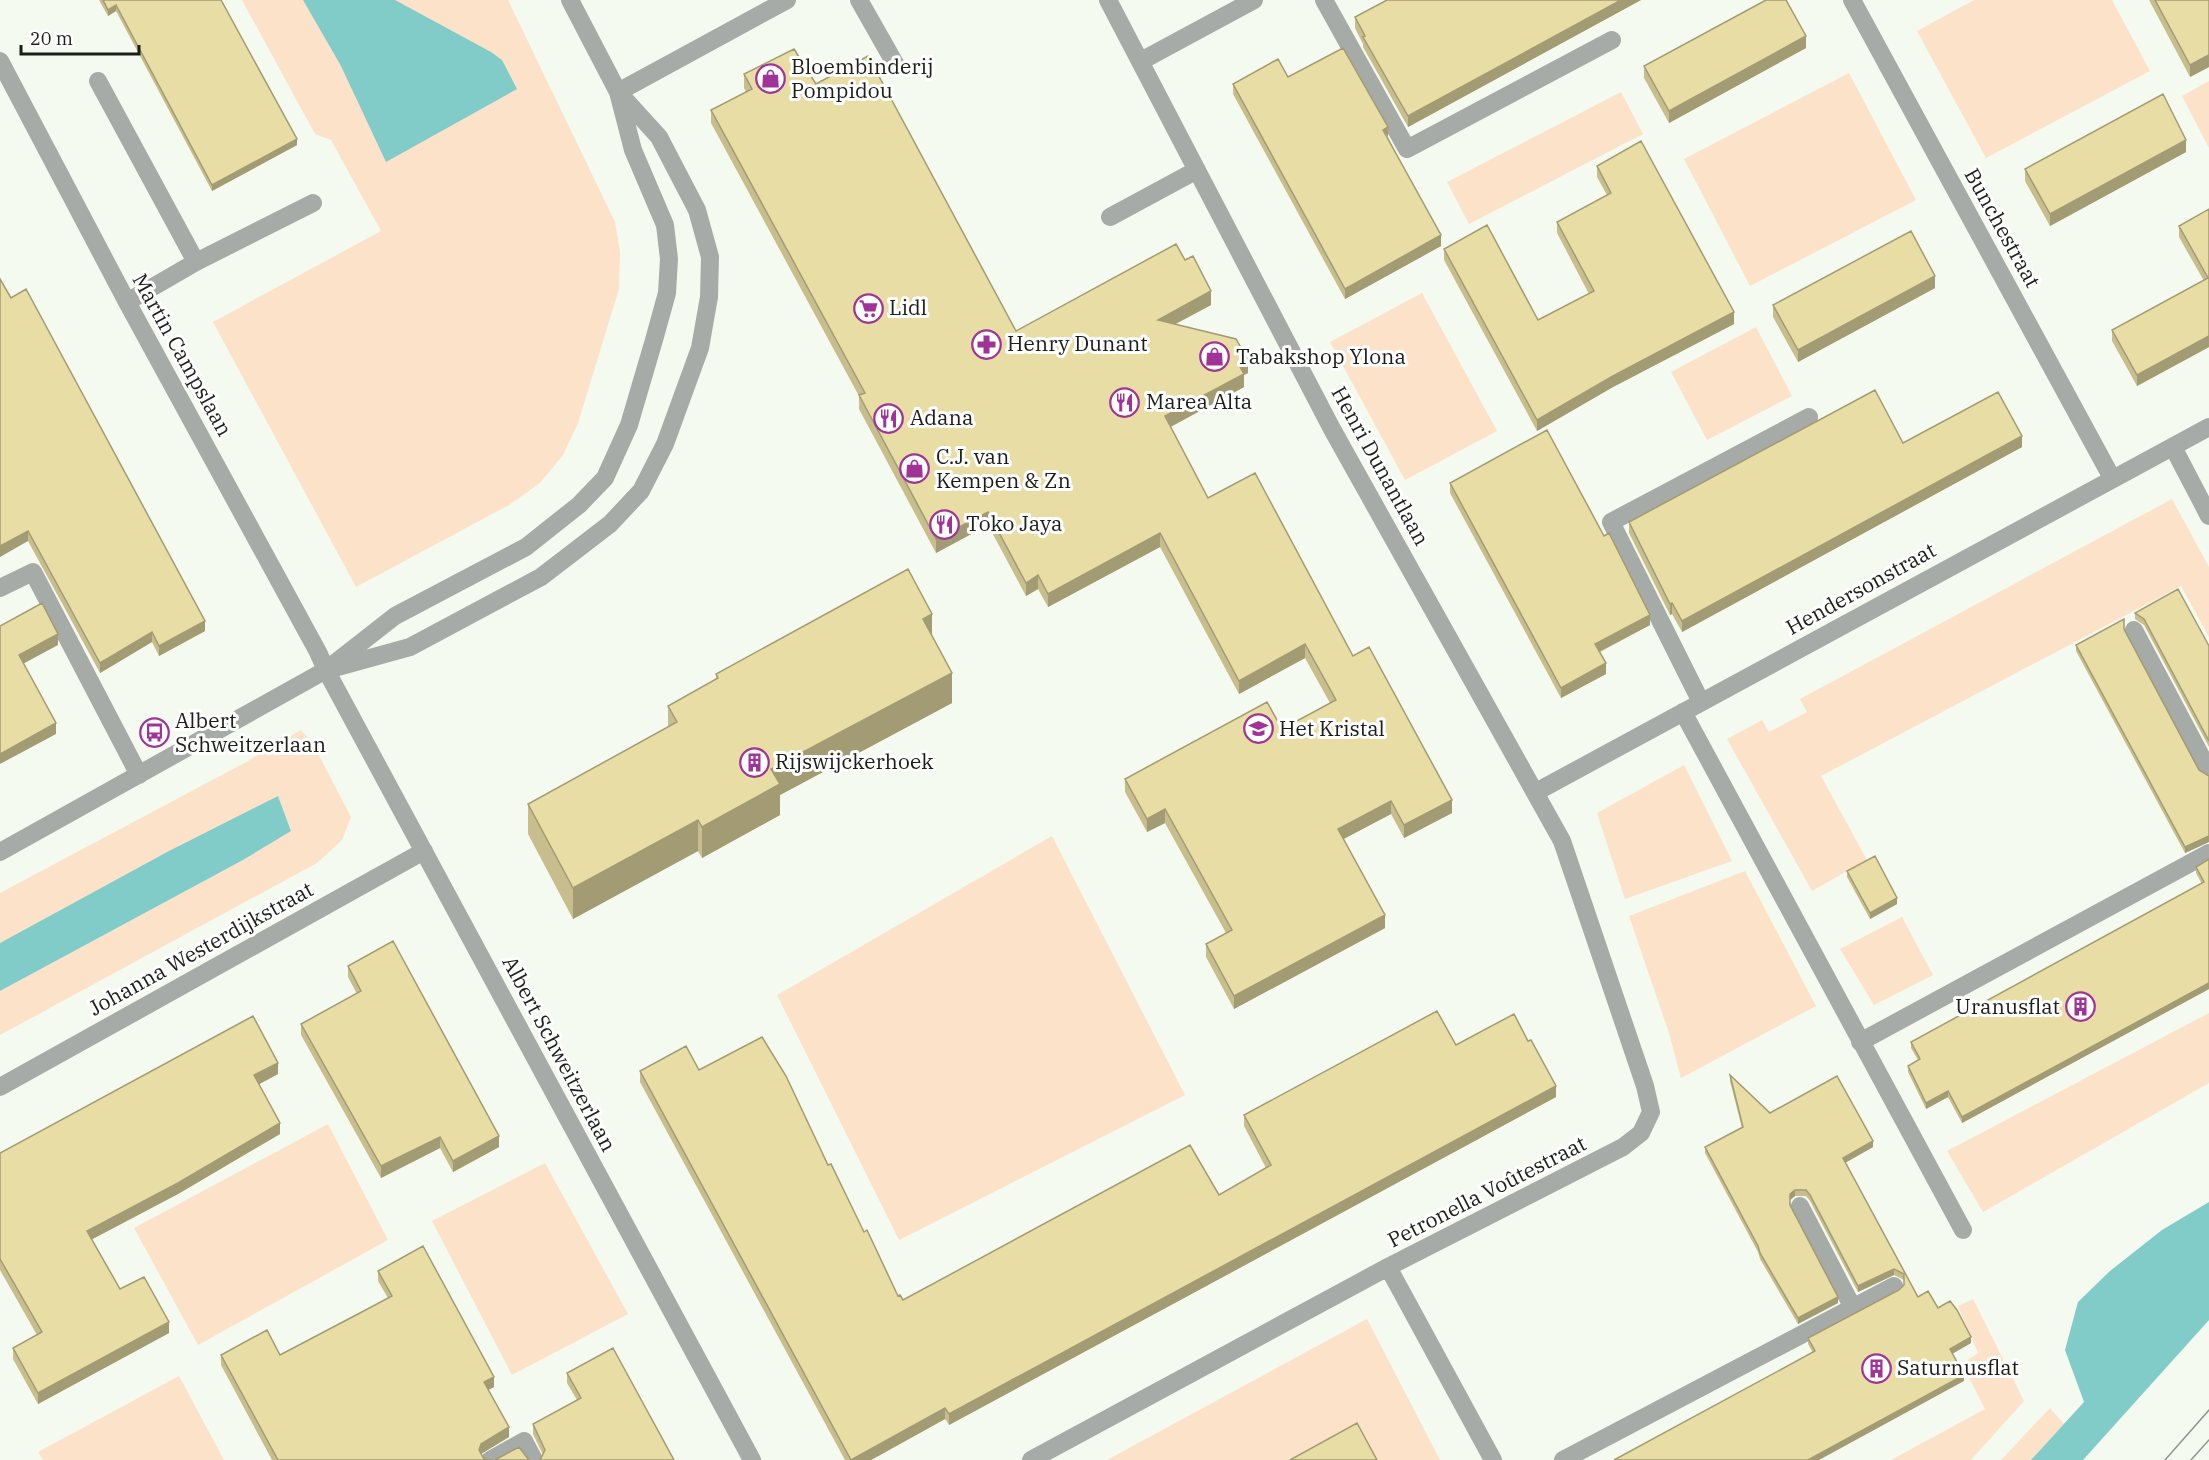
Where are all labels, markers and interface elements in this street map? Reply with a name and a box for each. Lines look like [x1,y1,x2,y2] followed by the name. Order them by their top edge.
[21,18,140,56] scale bar
[30,27,73,50] text: 20 m
[791,52,934,104] place label: Bloembinderij Pompidou
[754,63,786,95] shop icon: Bloembinderij Pompidou
[1959,163,2047,292] street label: Bunchestraat
[126,268,239,441] street label: Martin Campslaan
[852,292,884,324] supermarket icon: Lidl
[889,293,927,321] place label: Lidl
[970,328,1002,360] pharmacy icon: Henry Dunant
[1007,329,1148,357] place label: Henry Dunant
[1199,341,1231,373] shop icon: Tabakshop Ylona
[1236,342,1406,370] place label: Tabakshop Ylona
[1325,381,1436,550] street label: Henri Dunantlaan
[1109,386,1141,418] restaurant icon: Marea Alta
[1146,387,1252,415] place label: Marea Alta
[873,402,905,434] restaurant icon: Adana
[910,403,973,431] place label: Adana
[936,442,1071,494] place label: C.J. van Kempen & Zn
[899,453,931,485] shop icon: C.J. van Kempen & Zn
[929,508,961,540] restaurant icon: Toko Jaya
[966,509,1062,537] place label: Toko Jaya
[1781,535,1940,641] street label: Hendersonstraat
[175,706,326,758] place label: Albert Schweitzerlaan
[1242,713,1274,745] school or university icon: Het Kristal
[1279,714,1385,742] place label: Het Kristal
[138,717,170,749] bus stop icon: Albert Schweitzerlaan
[738,746,770,778] building icon: Rijswijckerhoek
[775,747,934,775] place label: Rijswijckerhoek
[83,875,318,1022] street label: Johanna Westerdijkstraat
[496,951,623,1156] street label: Albert Schweitzerlaan
[2065,991,2097,1023] building icon: Uranusflat
[1955,992,2060,1020] place label: Uranusflat
[1382,1129,1591,1253] street label: Petronella Voûtestraat
[1860,1352,1892,1384] building icon: Saturnusflat
[1897,1353,2019,1381] place label: Saturnusflat

